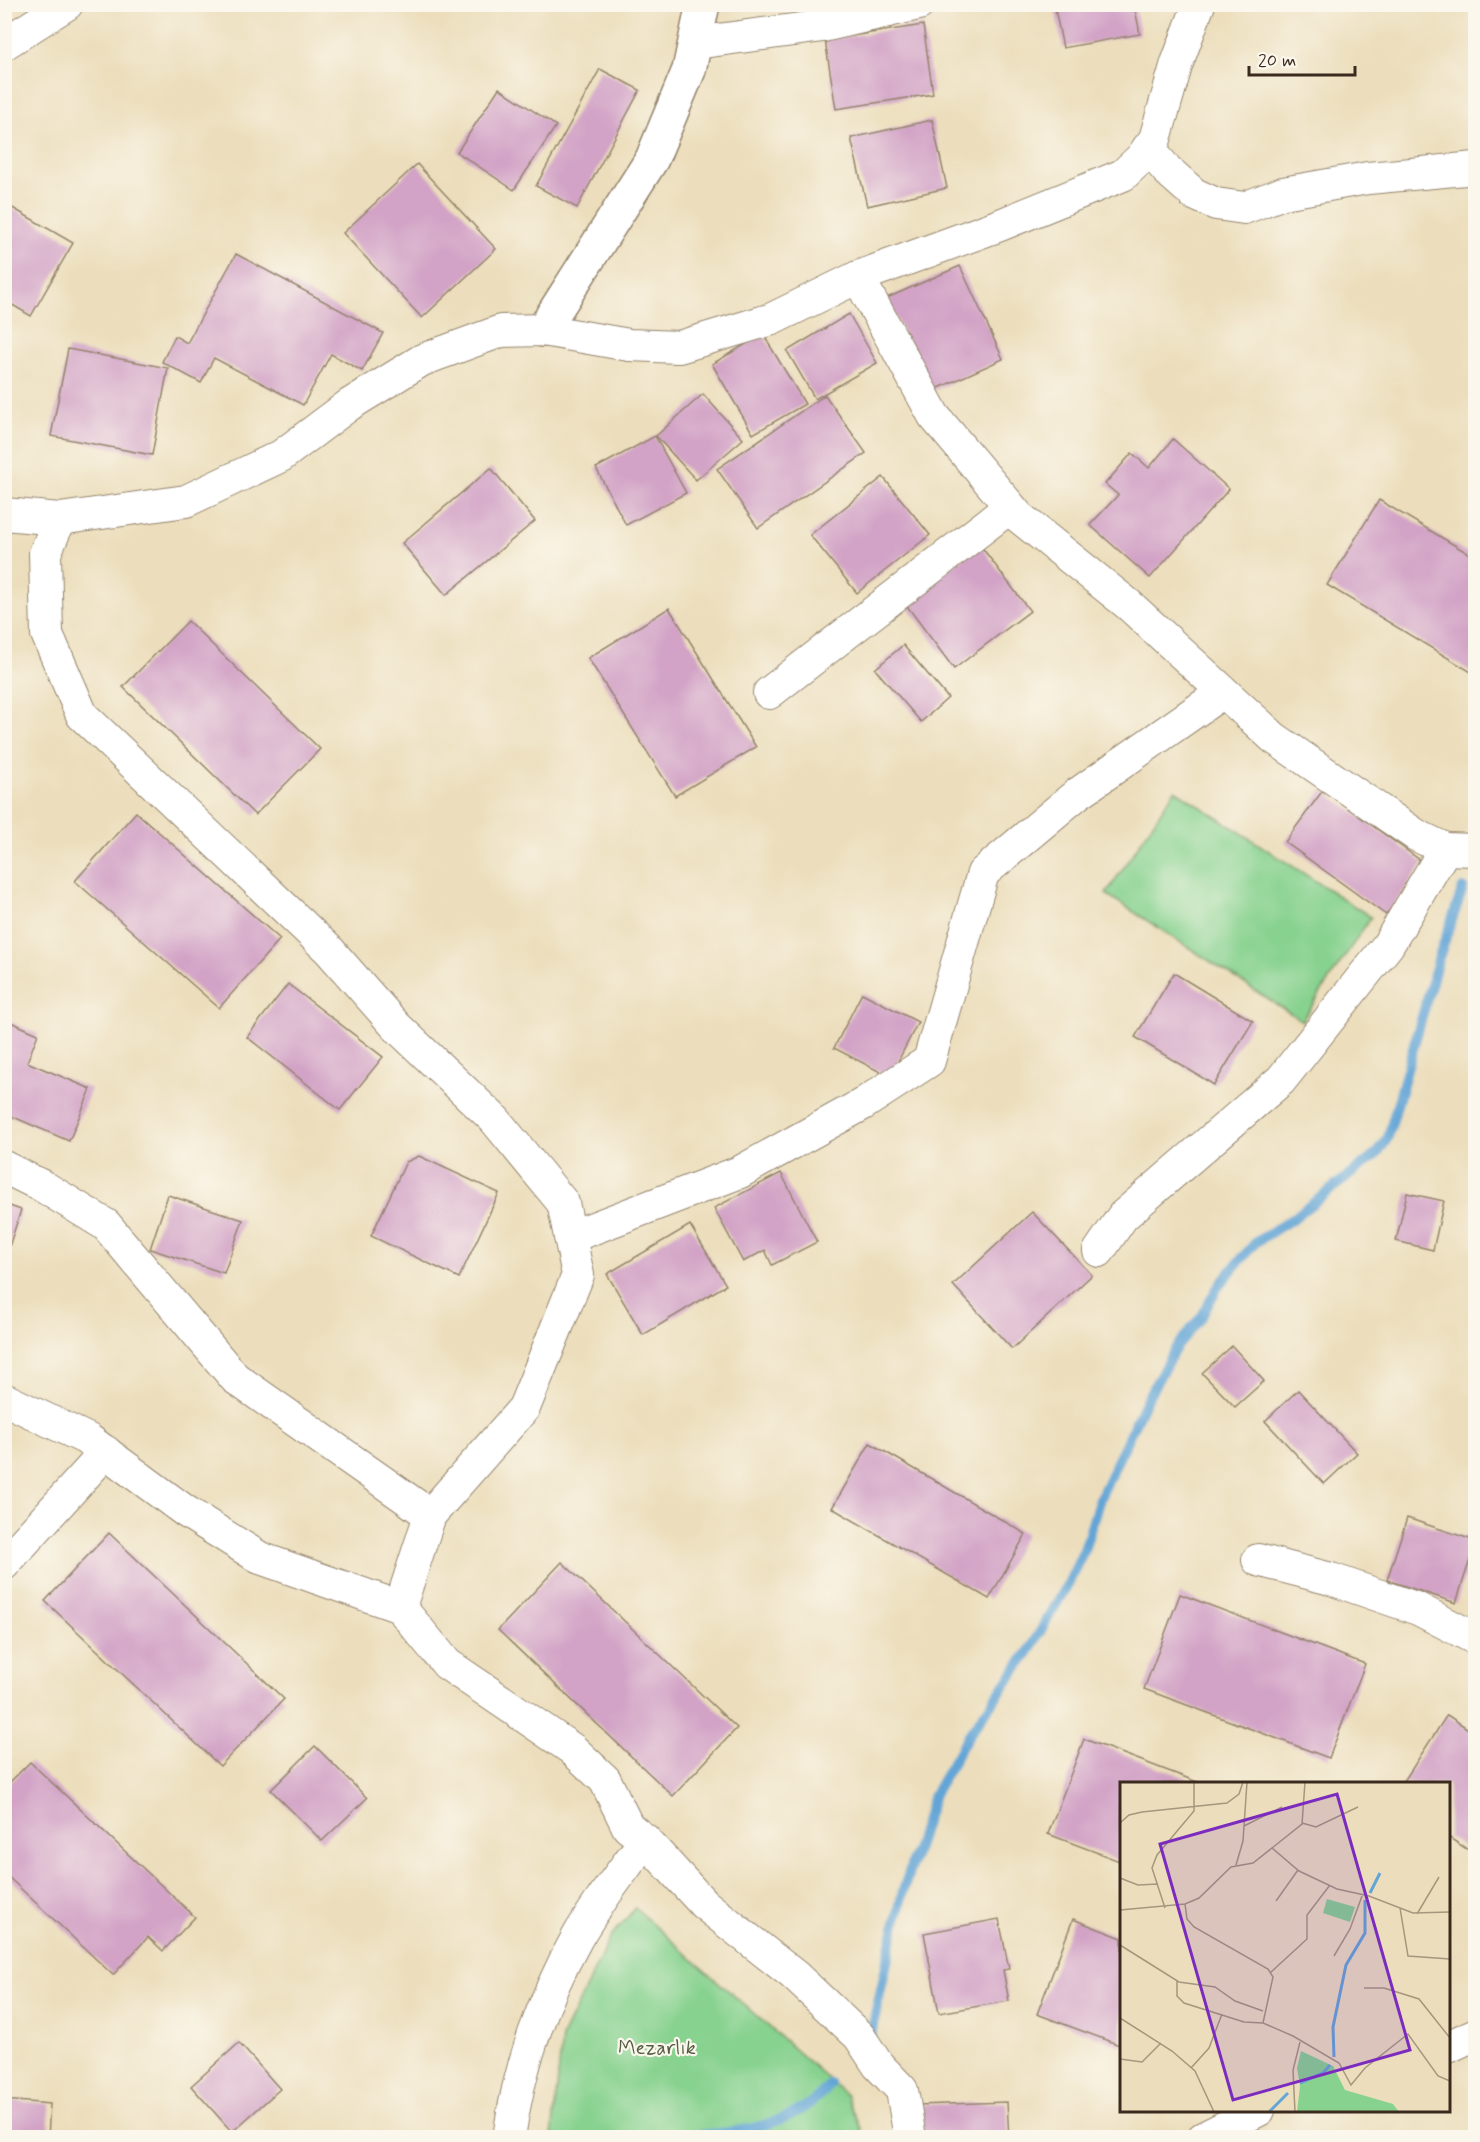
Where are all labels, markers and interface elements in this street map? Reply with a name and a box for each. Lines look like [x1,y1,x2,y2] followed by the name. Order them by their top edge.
[1249,39,1356,77] scale bar
[1258,49,1296,73] text: 20 m
[1120,1782,1450,2112] inset map
[618,2035,696,2062] park label: Mezarlık

